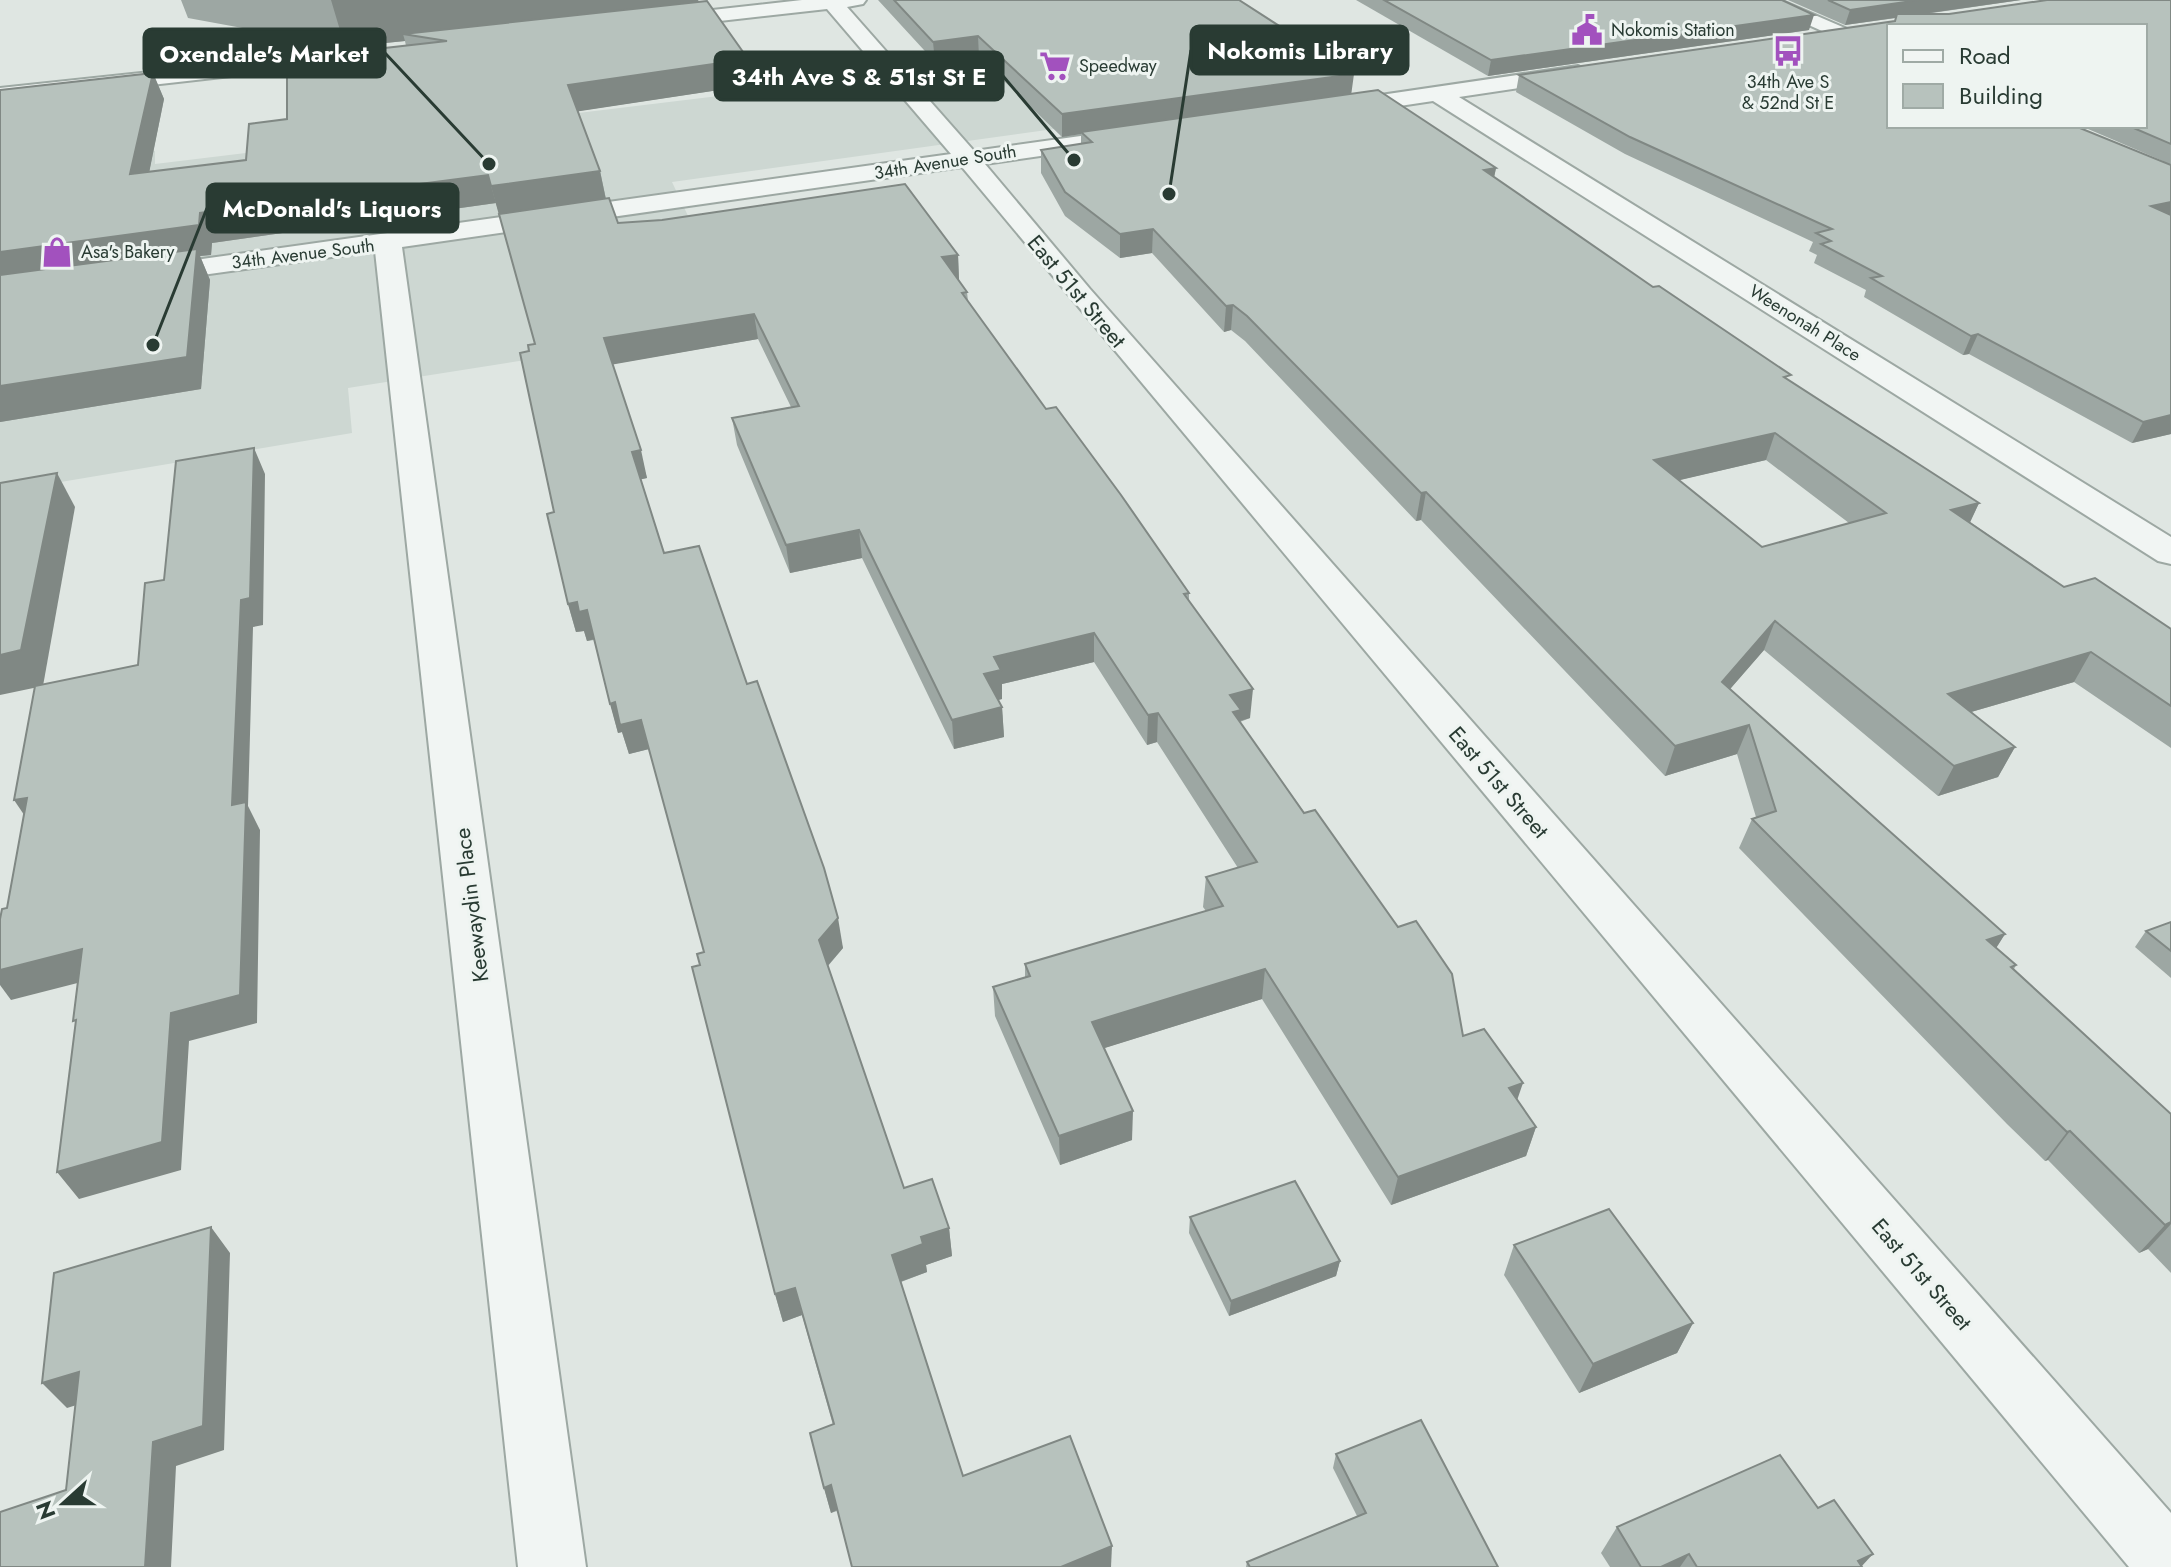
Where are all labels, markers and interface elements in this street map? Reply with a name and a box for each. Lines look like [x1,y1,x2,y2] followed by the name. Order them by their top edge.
[1570,13,1604,47] public building icon: Nokomis Station
[1611,17,1735,43] place label: Nokomis Station
[1887,24,2147,128] legend
[1191,26,1408,74] callout: Nokomis Library
[144,29,385,77] callout: Oxendale's Market
[1207,33,1393,68] text: Nokomis Library
[1771,34,1805,68] bus stop icon: 34th Ave S & 52nd St E
[159,36,369,71] text: Oxendale's Market
[1959,38,2011,73] text: Road
[1038,49,1072,83] supermarket icon: Speedway
[715,52,1003,100] callout: 34th Ave S & 51st St E
[1079,53,1157,79] place label: Speedway
[731,59,987,94] text: 34th Ave S & 51st St E
[1742,69,1834,116] place label: 34th Ave S & 52nd St E
[1959,78,2043,113] text: Building
[872,138,1018,186] street label: 34th Avenue South
[207,184,458,232] callout: McDonald's Liquors
[223,191,442,226] text: McDonald's Liquors
[1020,227,1134,355] street label: East 51st Street
[230,232,376,276] street label: 34th Avenue South
[40,235,74,269] shop icon: Asa's Bakery
[81,239,175,265] place label: Asa's Bakery
[1744,278,1866,368] street label: Weenonah Place
[1441,719,1557,845] street label: East 51st Street
[446,826,496,984] street label: Keewaydin Place
[1864,1211,1980,1337] street label: East 51st Street
[24,1463,104,1543] north arrow
[27,1496,63,1524] text: N

